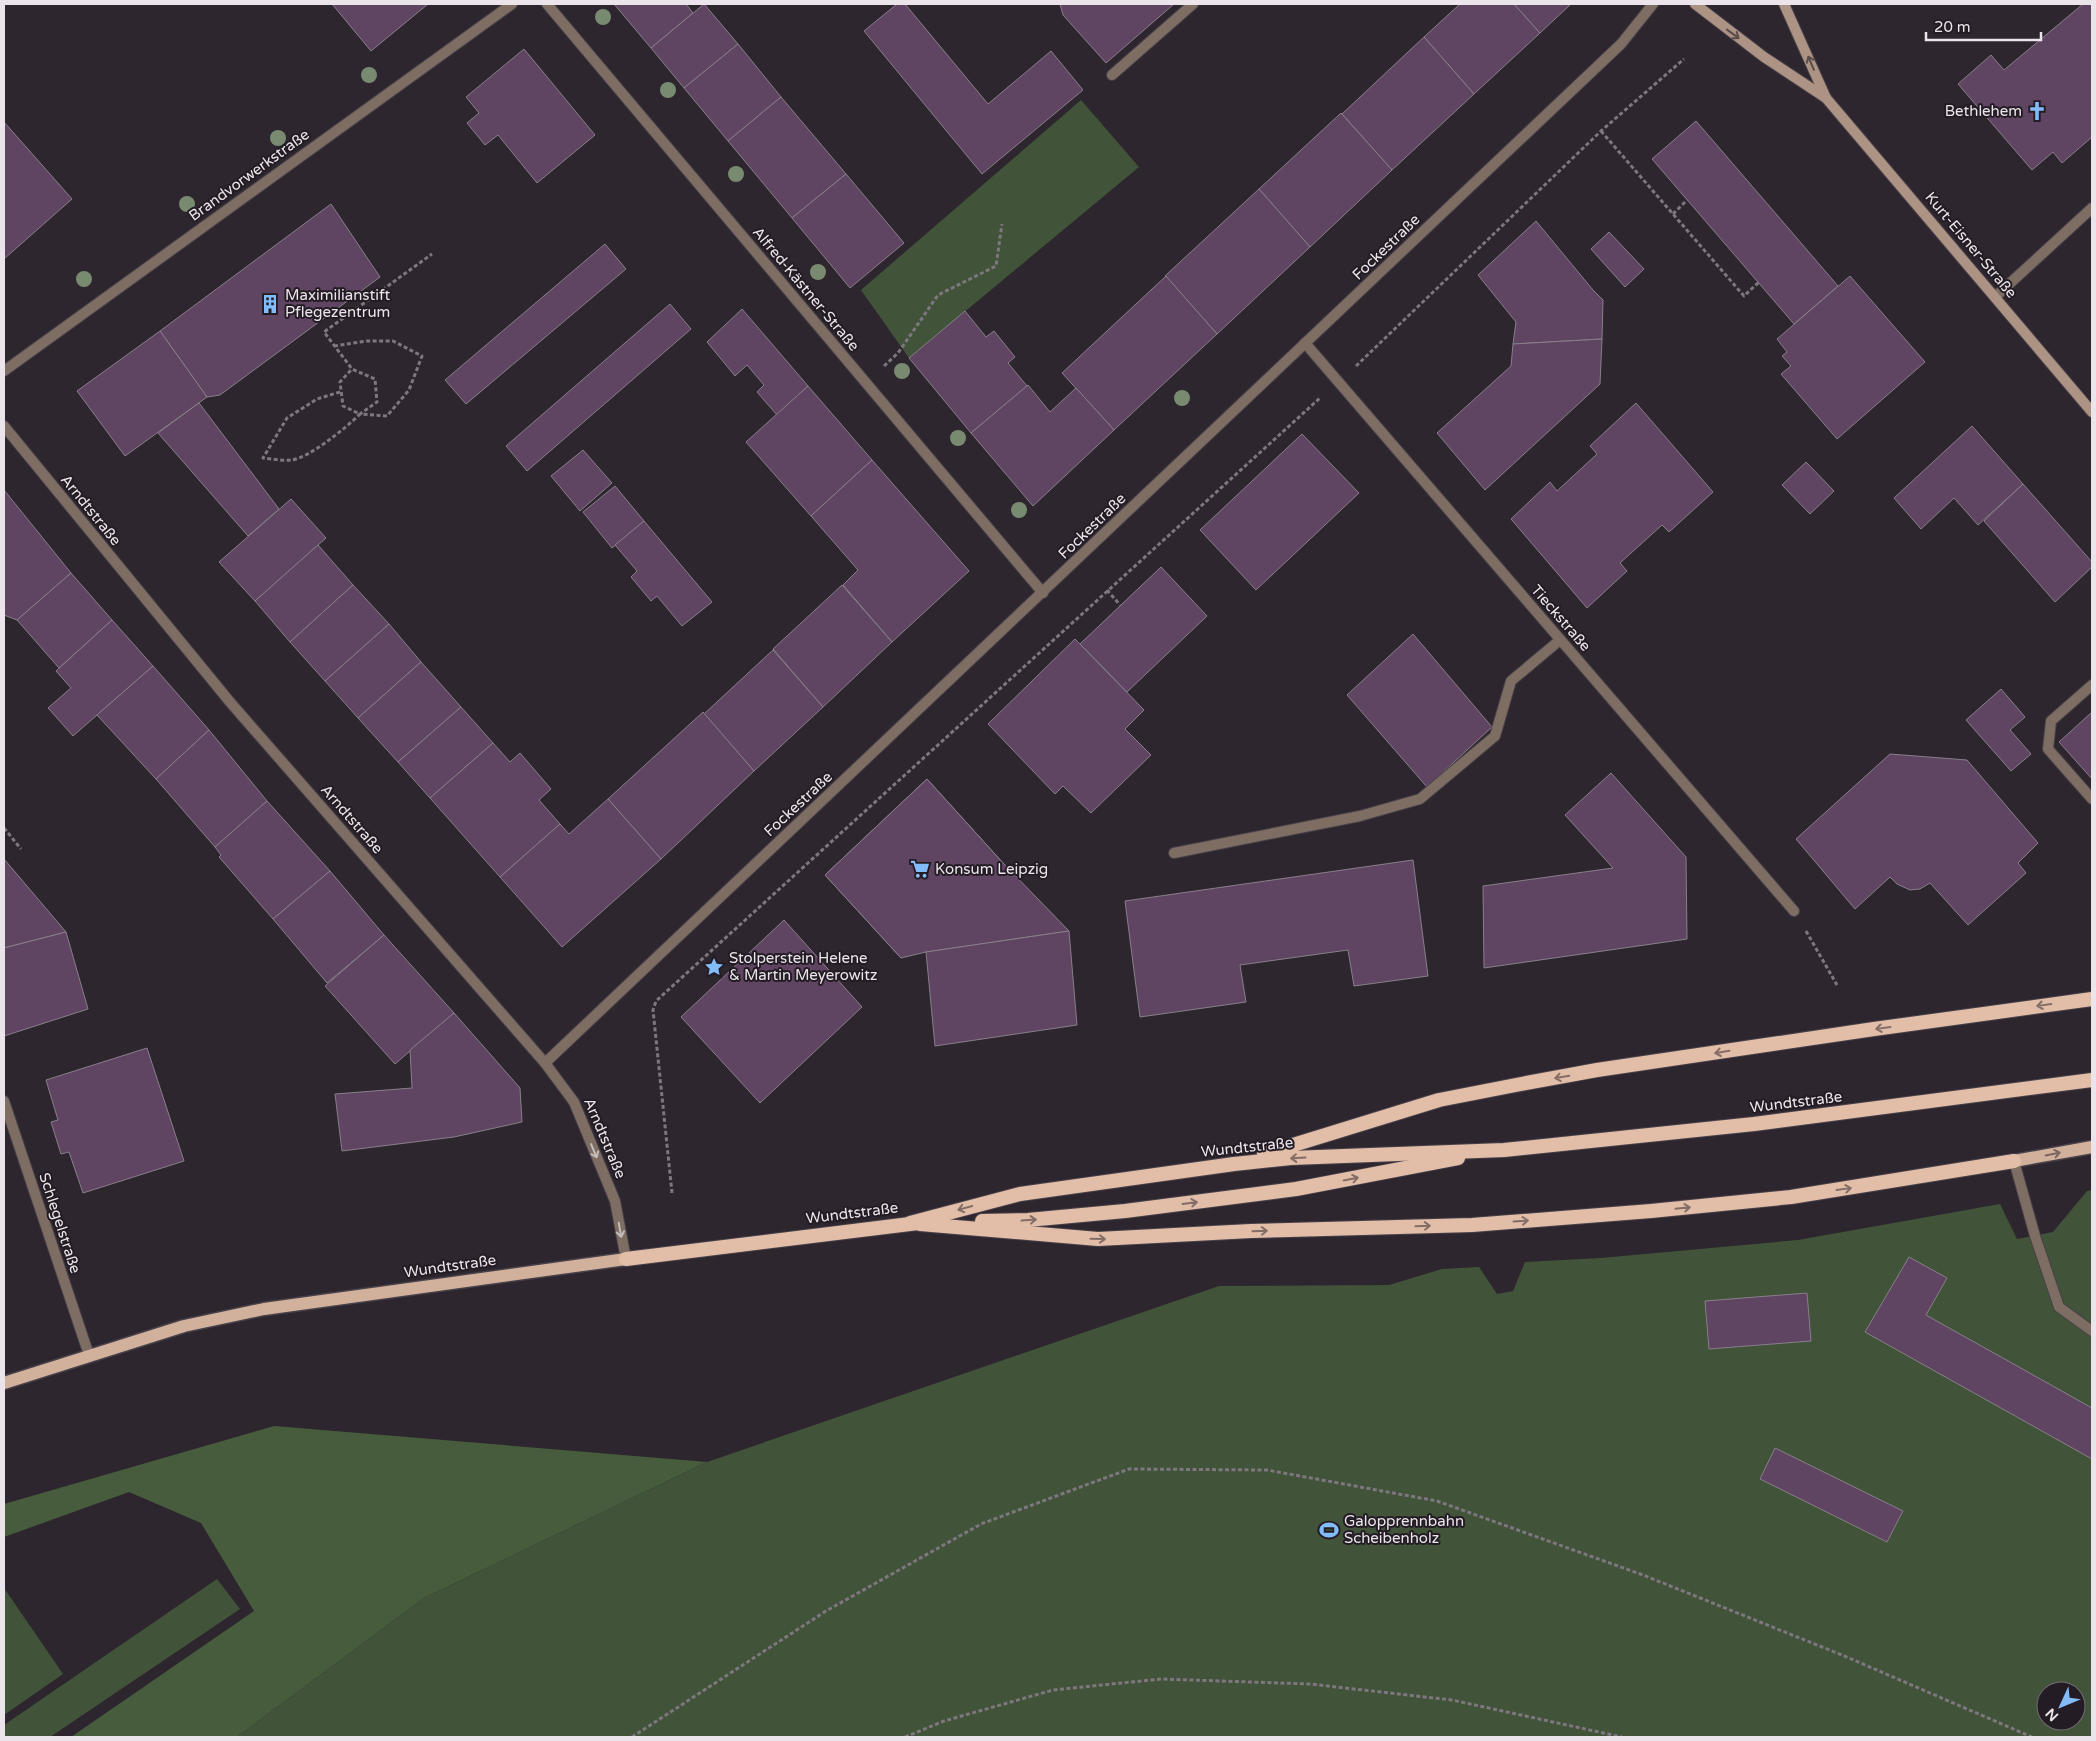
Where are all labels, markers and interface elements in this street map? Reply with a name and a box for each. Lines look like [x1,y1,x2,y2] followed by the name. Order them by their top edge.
[1926,10,2041,42] scale bar
[1934,18,1971,36] text: 20 m
[1726,29,1740,39] one-way arrow
[1806,56,1815,71] one-way arrow
[2026,100,2048,122] church icon: Bethlehem
[1945,102,2022,120] place label: Bethlehem
[185,125,313,225] street label: Brandvorwerkstraße
[1921,188,2021,302] street label: Kurt-Eisner-Straße
[1349,210,1423,284] street label: Fockestraße
[749,223,863,355] street label: Alfred-Kästner-Straße
[285,286,390,321] place label: Maximilianstift Pflegezentrum
[259,293,281,315] building icon: Maximilianstift Pflegezentrum
[57,471,125,549] street label: Arndtstraße
[1055,489,1129,563] street label: Fockestraße
[1527,581,1595,655] street label: Tieckstraße
[760,768,836,840] street label: Fockestraße
[317,781,387,857] street label: Arndtstraße
[909,858,931,880] supermarket icon: Konsum Leipzig
[935,860,1048,878] place label: Konsum Leipzig
[729,949,878,984] place label: Stolperstein Helene & Martin Meyerowitz
[703,956,725,978] place icon: Stolperstein Helene & Martin Meyerowitz
[2036,1001,2052,1011] one-way arrow
[1875,1023,1891,1033] one-way arrow
[1715,1047,1731,1057] one-way arrow
[1554,1072,1570,1082] one-way arrow
[1749,1087,1843,1117] street label: Wundtstraße
[580,1095,630,1181] street label: Arndtstraße
[1200,1133,1294,1161] street label: Wundtstraße
[590,1143,600,1158] one-way arrow
[2045,1149,2061,1159] one-way arrow
[1290,1153,1306,1162] one-way arrow
[35,1170,85,1276] street label: Schlegelstraße
[1342,1173,1358,1183] one-way arrow
[1836,1184,1852,1194] one-way arrow
[1182,1197,1198,1207] one-way arrow
[805,1198,899,1228] street label: Wundtstraße
[1675,1203,1691,1213] one-way arrow
[957,1204,973,1213] one-way arrow
[1020,1215,1036,1225] one-way arrow
[1513,1217,1529,1226] one-way arrow
[616,1221,626,1237] one-way arrow
[1414,1222,1430,1231] one-way arrow
[1252,1226,1268,1236] one-way arrow
[1090,1234,1106,1244] one-way arrow
[403,1251,497,1281] street label: Wundtstraße
[1344,1512,1464,1547] place label: Galopprennbahn Scheibenholz
[1318,1519,1340,1541] sports icon: Galopprennbahn Scheibenholz
[2036,1681,2086,1731] north arrow
[2042,1705,2062,1725] text: N

